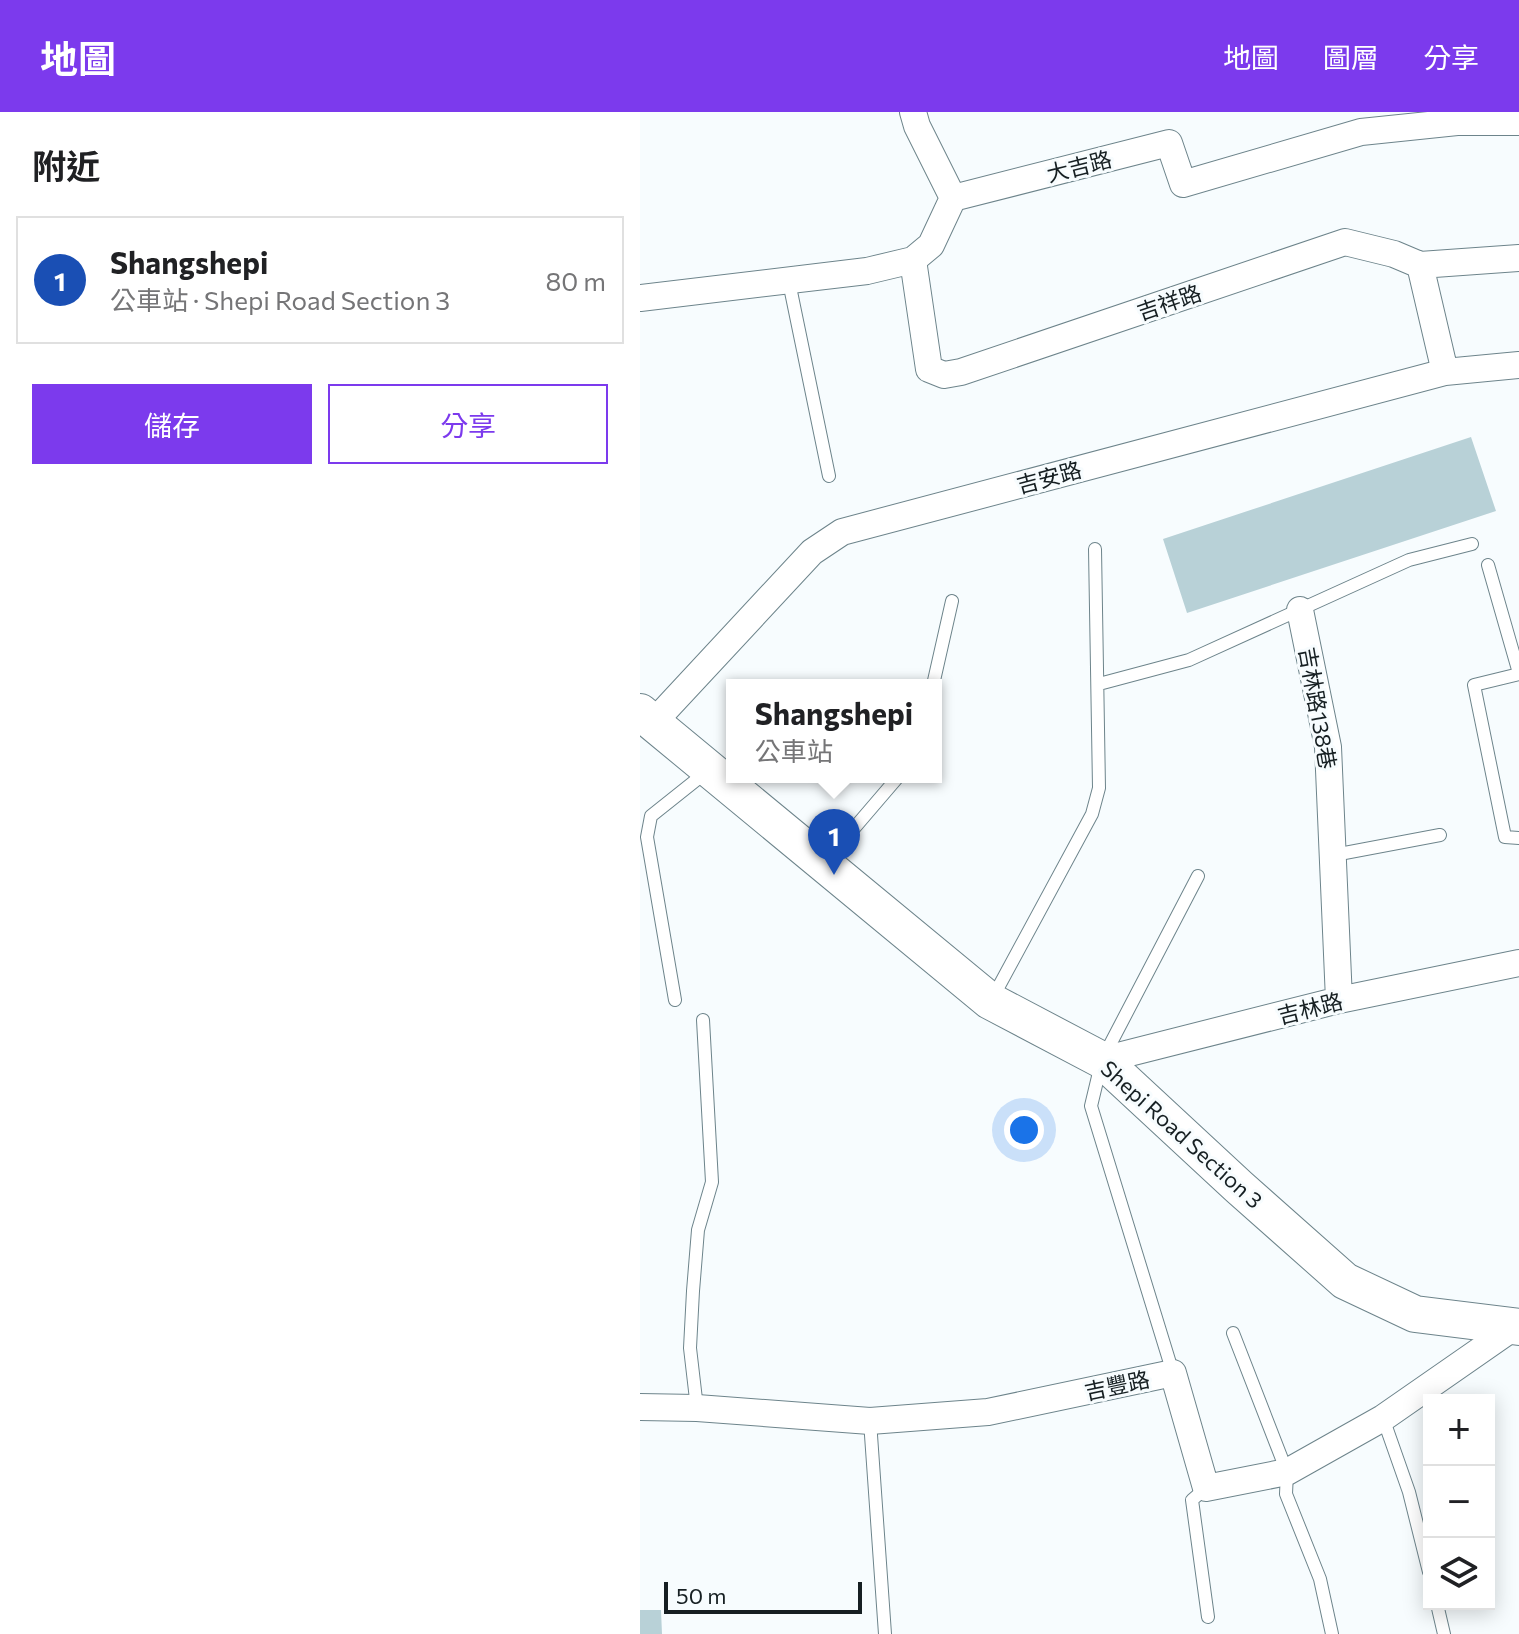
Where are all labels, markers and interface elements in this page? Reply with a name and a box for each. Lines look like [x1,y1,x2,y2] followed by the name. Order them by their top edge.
[40,34,116,81] text: 地圖
[1223,40,1279,74] text: 地圖
[1323,40,1379,74] text: 圖層
[1423,40,1479,74] text: 分享
[32,144,100,186] text: 附近
[1044,145,1114,187] street label: 大吉路
[110,243,268,280] text: Shangshepi
[54,265,66,296] text: 1
[546,265,606,296] text: 80 m
[1133,278,1205,326] street label: 吉祥路
[110,284,450,315] text: 公車站 · Shepi Road Section 3
[32,384,312,464] button: 儲存
[328,384,608,464] button: 分享
[1014,455,1084,499] street label: 吉安路
[1294,645,1342,771] street label: 吉林路138巷
[726,679,942,783] popup
[755,694,913,731] text: Shangshepi
[755,735,833,766] text: 公車站
[808,809,860,875] pin: 1
[1275,987,1345,1029] street label: 吉林路
[1096,1054,1268,1214] street label: Shepi Road Section 3
[1004,1110,1044,1150] your location
[1082,1365,1152,1405] street label: 吉豐路
[1423,1394,1495,1610] map controls
[1423,1394,1495,1466] button: +
[1423,1466,1495,1538] button: −
[1423,1538,1495,1610] button: layers
[664,1578,862,1614] scale bar
[676,1582,726,1609] text: 50 m

